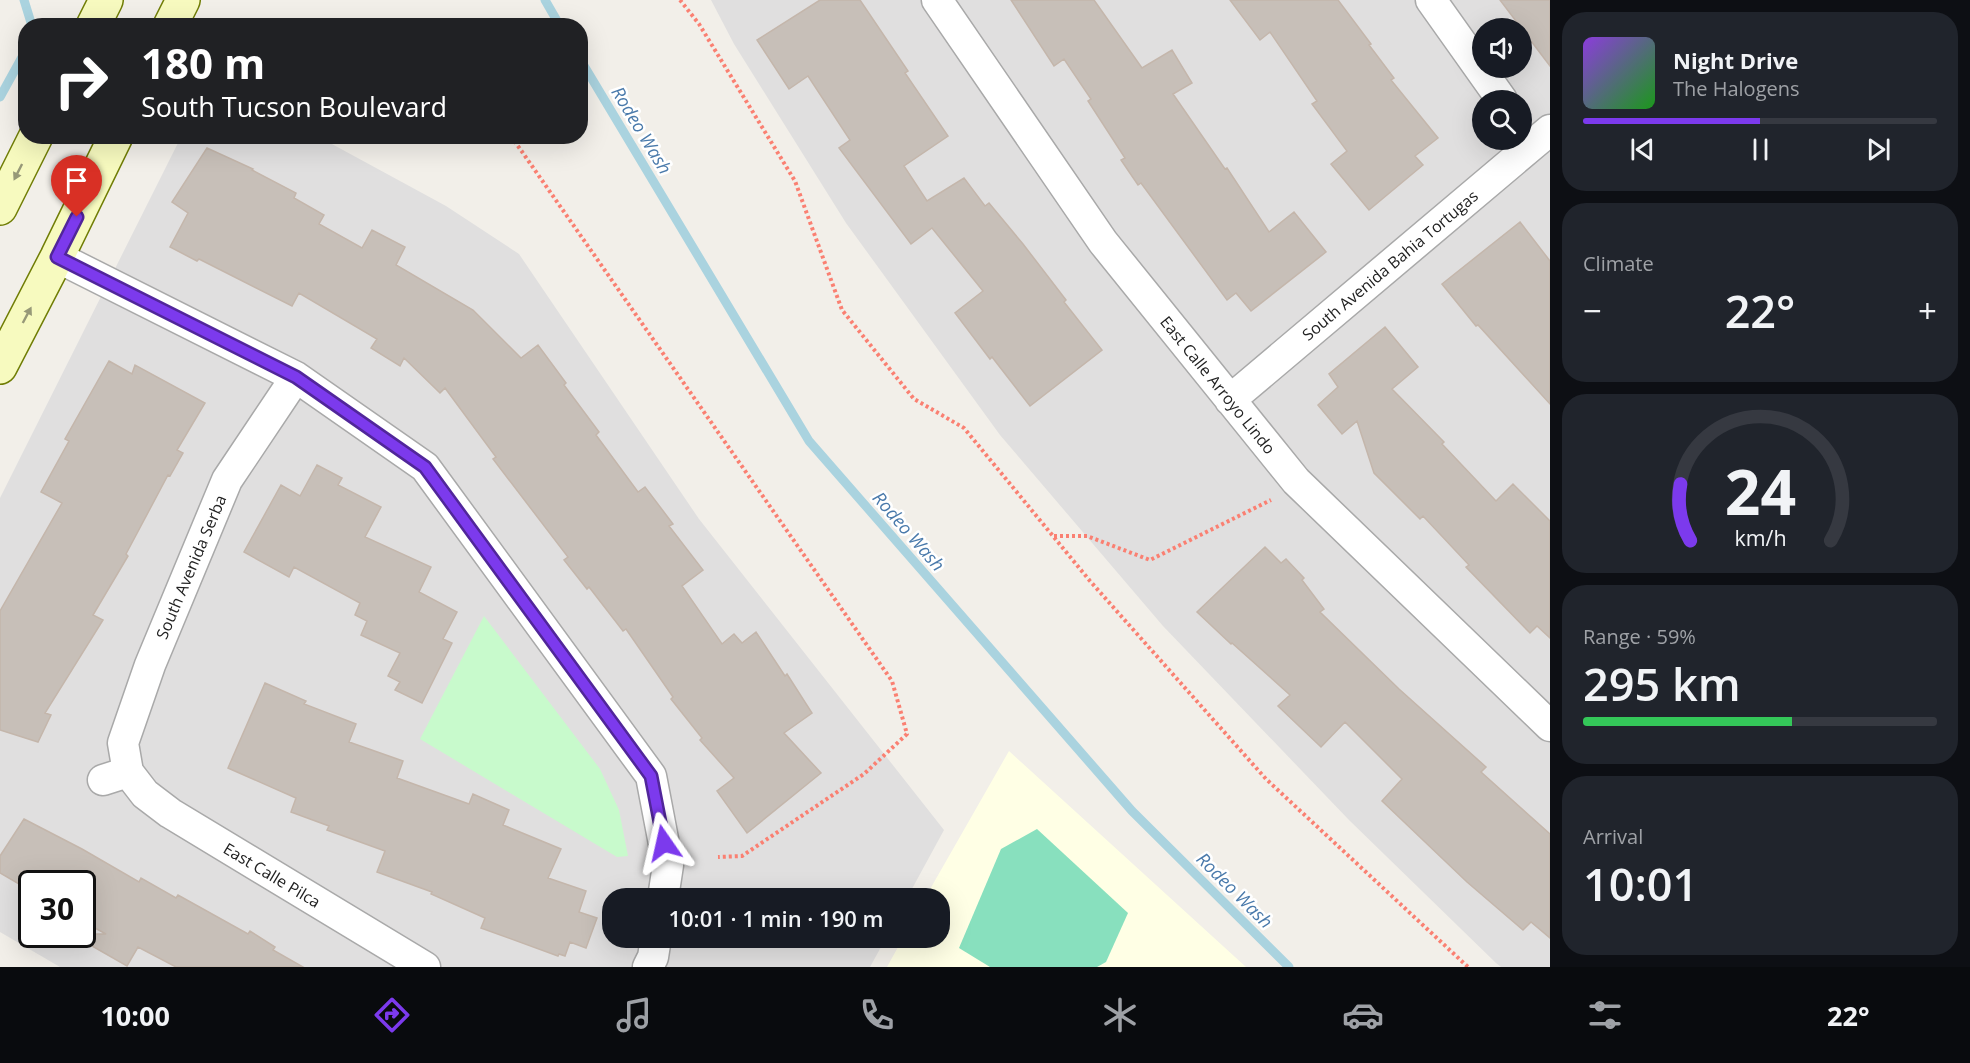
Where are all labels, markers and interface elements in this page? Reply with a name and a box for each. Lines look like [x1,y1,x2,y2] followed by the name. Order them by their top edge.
[1472,18,1532,150] map controls
[1472,18,1532,78] button: sound
[141,34,265,91] text: 180 m
[42,42,120,120] icon: right
[1673,45,1798,75] text: Night Drive
[1673,75,1800,102] text: The Halogens
[606,82,678,178] water label: Rodeo Wash
[141,88,447,125] text: South Tucson Boulevard
[1472,90,1532,150] button: search
[1626,133,1659,166] icon: previous
[1744,133,1777,166] icon: pause
[1862,133,1895,166] icon: next
[51,155,102,217] pin
[13,164,23,181] one-way arrow
[60,164,93,197] icon: arrive
[1297,185,1483,345] street label: South Avenida Bahia Tortugas
[1583,250,1654,277] text: Climate
[1725,280,1795,341] text: 22°
[1583,288,1602,333] text: −
[1918,288,1937,333] text: +
[22,306,32,323] one-way arrow
[1155,311,1281,459] street label: East Calle Arroyo Lindo
[1724,448,1796,533] text: 24
[868,486,950,576] water label: Rodeo Wash
[151,492,231,642] street label: South Avenida Serba
[1734,523,1786,552] text: km/h
[1583,623,1696,650] text: Range · 59%
[1583,653,1741,714] text: 295 km
[632,811,696,875] position arrow
[1583,823,1643,850] text: Arrival
[219,837,325,913] street label: East Calle Pilca
[1192,847,1278,933] water label: Rodeo Wash
[1583,853,1698,914] text: 10:01
[18,870,96,948] speed limit sign: 30
[668,903,884,933] text: 10:01 · 1 min · 190 m
[371,994,413,1036] icon: directions
[613,994,655,1036] icon: music
[856,994,898,1036] icon: phone
[1099,994,1141,1036] icon: climate
[1342,994,1384,1036] icon: car
[1584,994,1626,1036] icon: filters
[100,997,170,1034] text: 10:00
[1827,997,1870,1034] text: 22°

